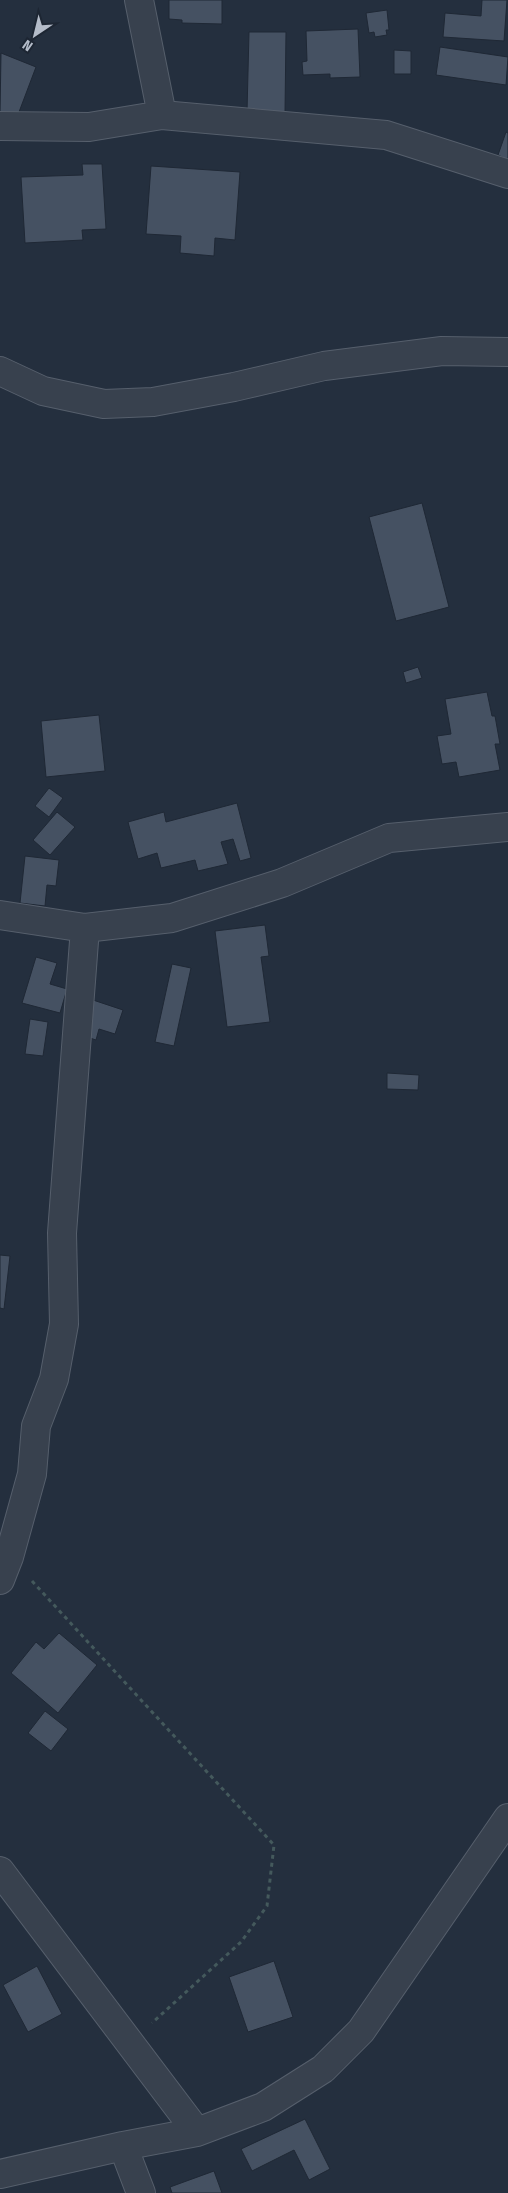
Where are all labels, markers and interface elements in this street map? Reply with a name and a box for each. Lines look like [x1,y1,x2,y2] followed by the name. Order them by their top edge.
[10,10,60,60] north arrow
[20,36,36,55] text: N

